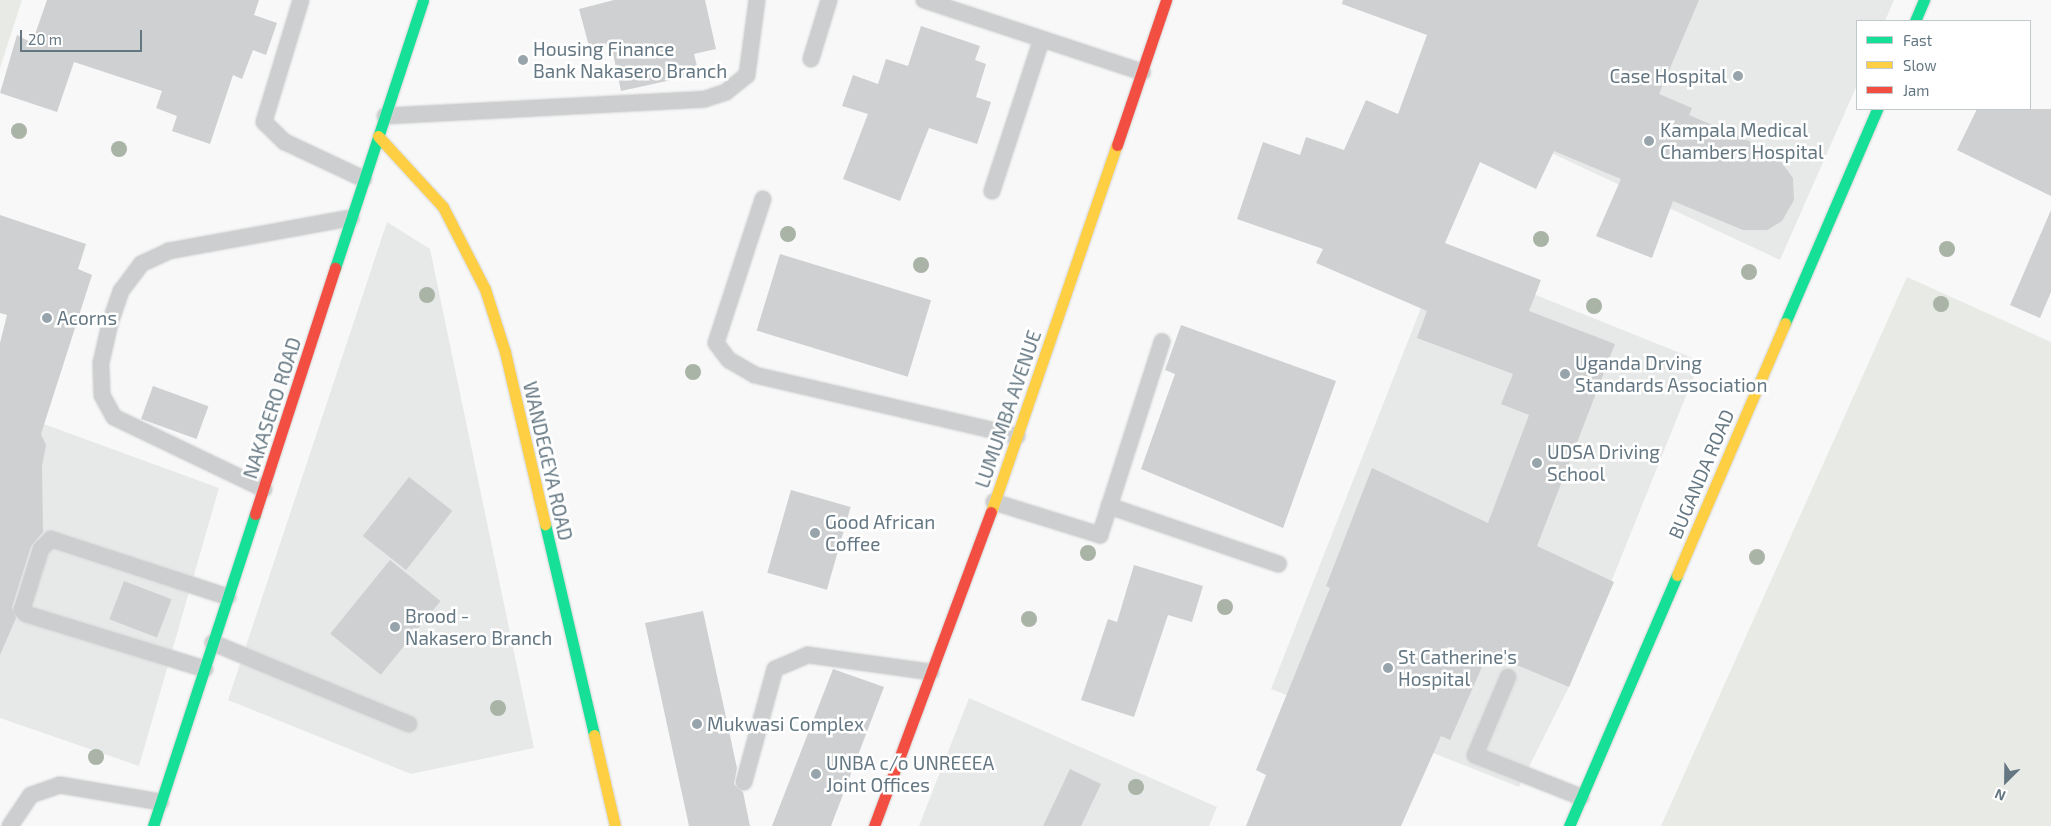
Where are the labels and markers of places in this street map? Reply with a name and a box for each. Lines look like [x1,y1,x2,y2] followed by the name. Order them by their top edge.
[533,38,728,82] place label: Housing Finance Bank Nakasero Branch
[517,54,529,66] marker: Housing Finance Bank Nakasero Branch
[1609,65,1727,87] place label: Case Hospital
[1731,69,1745,83] marker: Case Hospital
[1660,119,1824,163] place label: Kampala Medical Chambers Hospital
[1642,134,1656,148] marker: Kampala Medical Chambers Hospital
[57,307,117,329] place label: Acorns
[41,312,53,324] marker: Acorns
[1575,352,1768,396] place label: Uganda Drving Standards Association
[1559,368,1571,380] marker: Uganda Drving Standards Association
[1547,441,1660,485] place label: UDSA Driving School
[1531,457,1543,469] marker: UDSA Driving School
[825,511,936,555] place label: Good African Coffee
[809,527,821,539] marker: Good African Coffee
[405,605,552,649] place label: Brood - Nakasero Branch
[389,621,401,633] marker: Brood - Nakasero Branch
[1398,646,1517,690] place label: St Catherine's Hospital
[1382,662,1394,674] marker: St Catherine's Hospital
[707,713,864,735] place label: Mukwasi Complex
[691,718,703,730] marker: Mukwasi Complex
[826,752,995,796] place label: UNBA c/o UNREEEA Joint Offices
[810,768,822,780] marker: UNBA c/o UNREEEA Joint Offices

